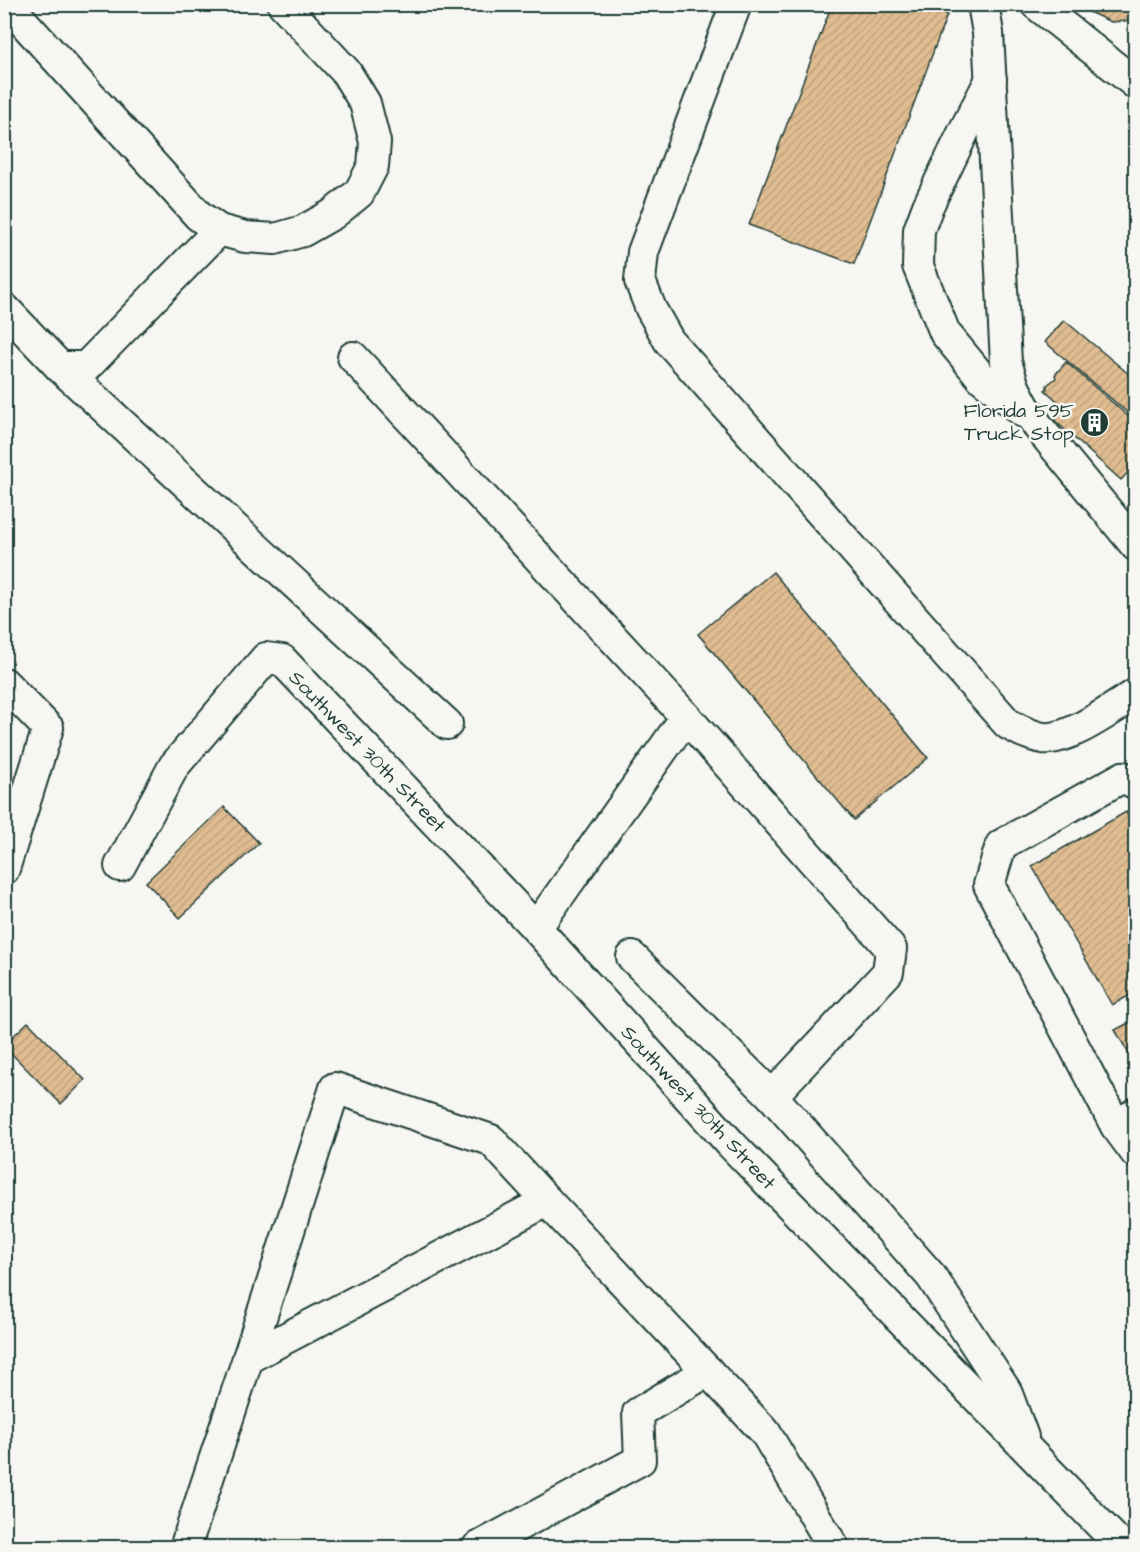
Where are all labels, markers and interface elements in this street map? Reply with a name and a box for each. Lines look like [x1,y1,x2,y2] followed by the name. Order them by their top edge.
[964,397,1074,448] place label: Florida 595 Truck Stop
[1079,406,1111,438] building icon: Florida 595 Truck Stop
[282,664,452,839] street label: Southwest 30th Street
[614,1019,782,1196] street label: Southwest 30th Street

